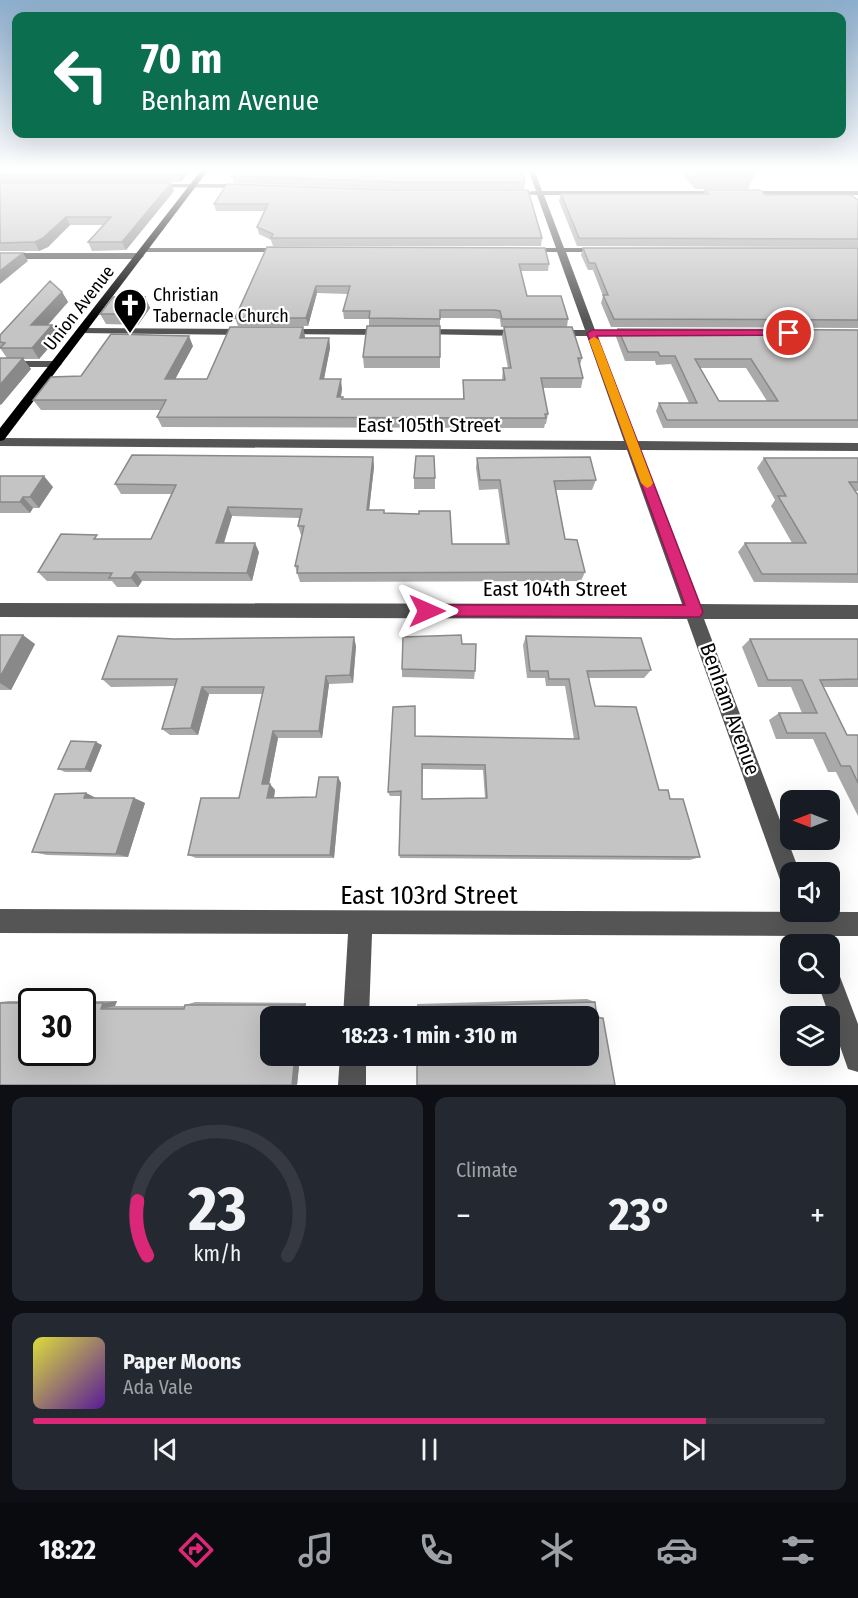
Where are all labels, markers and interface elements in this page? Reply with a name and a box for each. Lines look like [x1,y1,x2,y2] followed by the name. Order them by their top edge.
[141,34,222,84] text: 70 m
[42,36,120,114] icon: left
[141,85,319,117] text: Benham Avenue
[39,261,119,355] street label: Union Avenue
[153,284,289,327] place label: Christian Tabernacle Church
[112,287,148,334] church icon: Christian Tabernacle Church
[763,307,814,358] pin
[772,316,805,349] icon: arrive
[357,412,501,438] street label: East 105th Street
[483,576,627,602] street label: East 104th Street
[395,579,459,643] position arrow
[694,639,766,779] street label: Benham Avenue
[780,790,840,850] north arrow
[780,790,840,1066] map controls
[780,862,840,922] button: sound
[340,880,518,911] street label: East 103rd Street
[780,934,840,994] button: search
[18,988,96,1066] speed limit sign: 30
[780,1006,840,1066] button: layers
[342,1022,517,1049] text: 18:23 · 1 min · 310 m
[456,1158,518,1182] text: Climate
[187,1172,247,1247] text: 23
[609,1188,672,1242] text: 23°
[456,1196,471,1236] text: −
[810,1196,825,1236] text: +
[194,1241,241,1267] text: km/h
[123,1348,241,1375] text: Paper Moons
[123,1375,193,1399] text: Ada Vale
[149,1433,182,1466] icon: previous
[413,1433,446,1466] icon: pause
[677,1433,710,1466] icon: next
[175,1529,217,1571] icon: directions
[295,1529,337,1571] icon: music
[415,1529,457,1571] icon: phone
[536,1529,578,1571] icon: climate
[656,1529,698,1571] icon: car
[777,1529,819,1571] icon: filters
[39,1534,96,1566] text: 18:22

